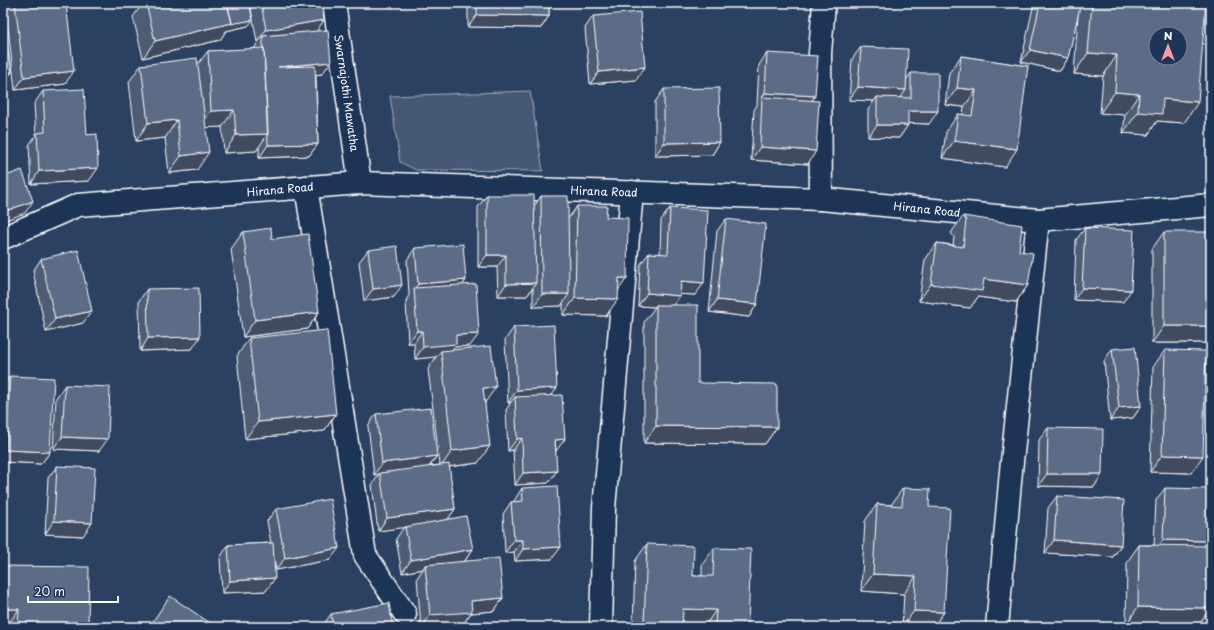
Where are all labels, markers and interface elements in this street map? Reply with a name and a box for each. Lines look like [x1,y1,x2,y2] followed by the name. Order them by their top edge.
[1148,26,1188,66] north arrow
[1164,27,1173,44] text: N
[330,33,364,153] street label: Swarnajothi Mawatha
[246,178,314,200] street label: Hirana Road
[570,181,638,201] street label: Hirana Road
[893,197,961,221] street label: Hirana Road
[28,578,118,604] scale bar
[34,582,65,600] text: 20 m

